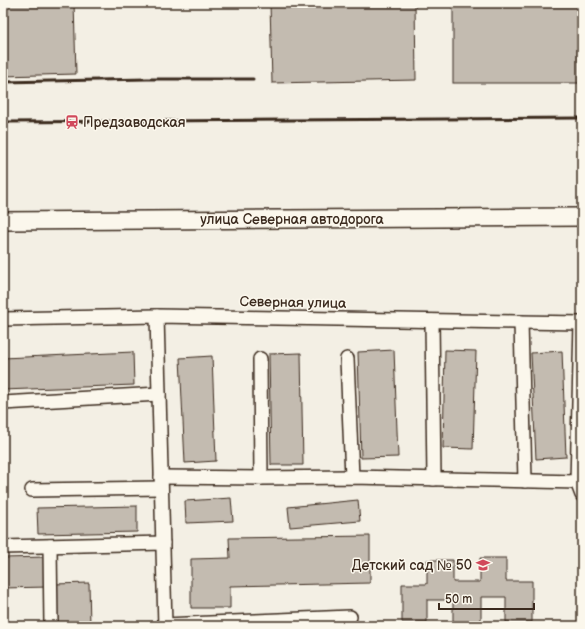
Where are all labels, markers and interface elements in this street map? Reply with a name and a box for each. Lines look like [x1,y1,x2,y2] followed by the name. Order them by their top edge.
[64,114,80,130] station icon: Предзаводская
[83,114,186,131] place label: Предзаводская
[200,211,385,228] street label: улица Северная автодорога
[239,293,347,312] street label: Северная улица
[352,557,472,574] place label: Детский сад № 50
[475,557,491,573] school or university icon: Детский сад № 50
[439,585,534,611] scale bar
[445,592,472,607] text: 50 m

